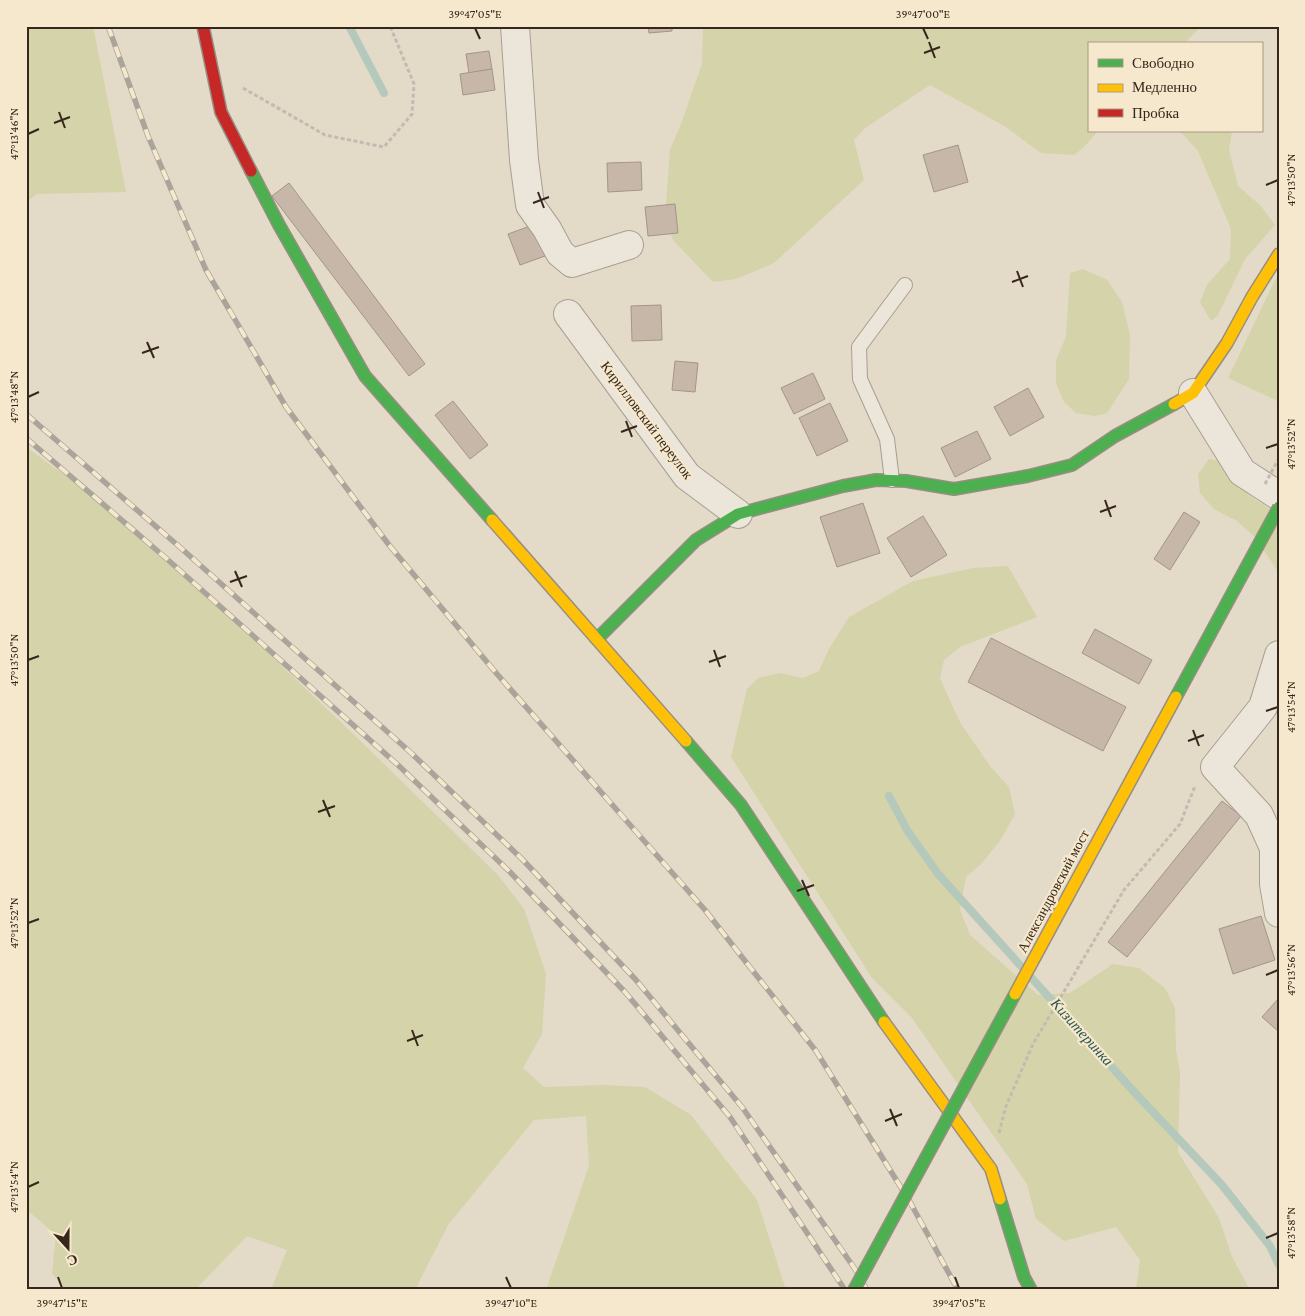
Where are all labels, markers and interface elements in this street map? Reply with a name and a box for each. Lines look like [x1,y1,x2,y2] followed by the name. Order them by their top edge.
[448,7,502,21] text: 39°47'05"E
[896,7,951,21] text: 39°47'00"E
[1088,42,1262,132] legend
[1132,55,1194,71] text: Свободно
[1132,79,1197,95] text: Медленно
[1132,105,1180,121] text: Пробка
[7,108,21,160] text: 47°13'46"N
[1284,154,1298,206] text: 47°13'50"N
[598,358,697,482] street label: Кирилловский переулок
[7,371,21,423] text: 47°13'48"N
[1284,418,1298,470] text: 47°13'52"N
[7,634,21,686] text: 47°13'50"N
[1284,681,1298,733] text: 47°13'54"N
[1014,827,1092,955] street label: Александровский мост
[7,897,21,949] text: 47°13'52"N
[1284,944,1298,996] text: 47°13'56"N
[1047,994,1116,1069] water label: Кизитеринка
[7,1161,21,1213] text: 47°13'54"N
[1284,1207,1298,1259] text: 47°13'58"N
[42,1224,92,1274] north arrow
[65,1251,80,1269] text: С
[37,1296,88,1310] text: 39°47'15"E
[485,1296,537,1310] text: 39°47'10"E
[932,1296,986,1310] text: 39°47'05"E

